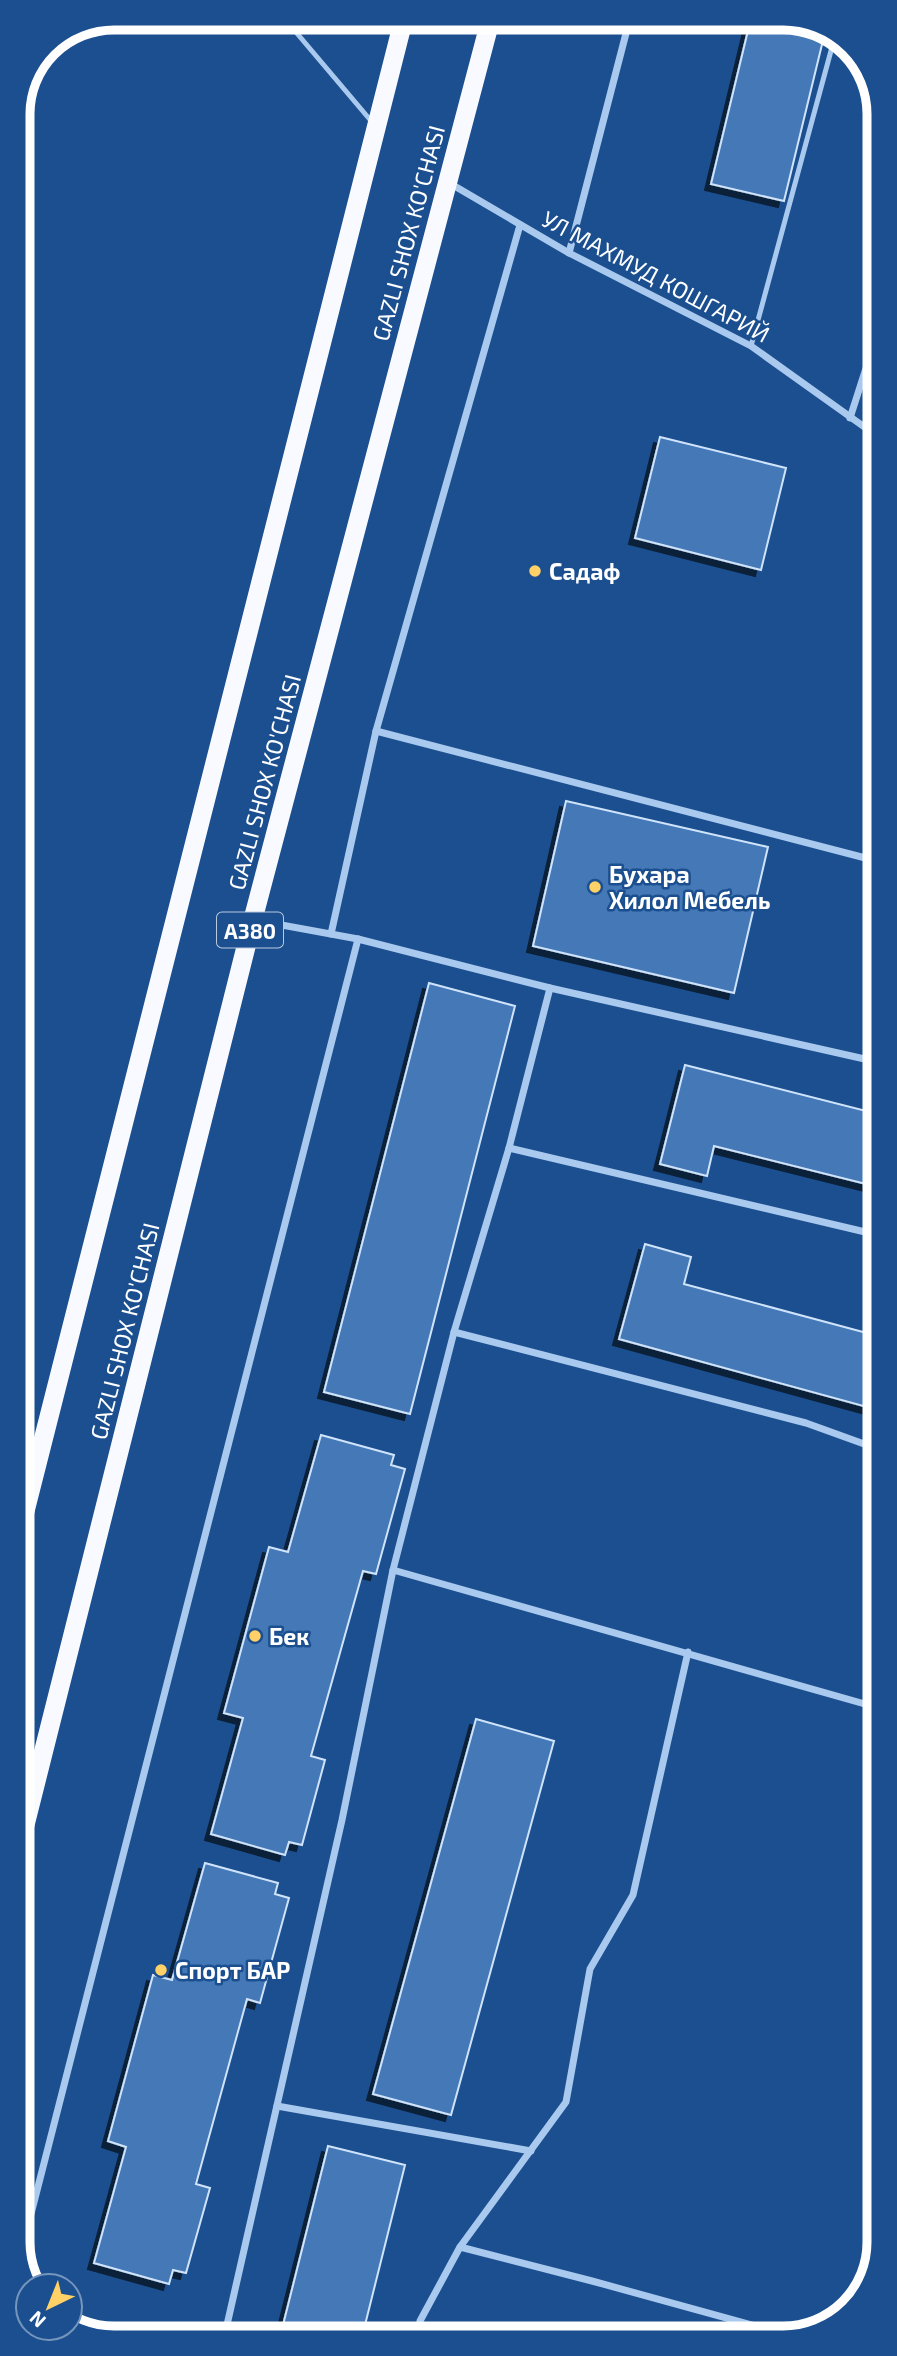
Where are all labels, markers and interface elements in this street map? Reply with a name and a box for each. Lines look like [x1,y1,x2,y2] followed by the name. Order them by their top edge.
[366,122,450,344] street label: GAZLI SHOX KO'CHASI
[537,204,775,348] street label: УЛ МАХМУД КОШГАРИЙ
[549,557,621,585] place label: Садаф
[527,563,543,579] marker: Садаф
[222,671,306,893] street label: GAZLI SHOX KO'CHASI
[609,860,770,914] place label: Бухара Хилол Мебель
[587,879,603,895] marker: Бухара Хилол Мебель
[217,912,283,948] road number: A380
[84,1220,164,1442] street label: GAZLI SHOX KO'CHASI
[269,1622,309,1650] place label: Бек
[247,1628,263,1644] marker: Бек
[175,1956,290,1984] place label: Спорт БАР
[153,1962,169,1978] marker: Спорт БАР
[14,2272,84,2342] north arrow
[24,2307,50,2333] text: N

